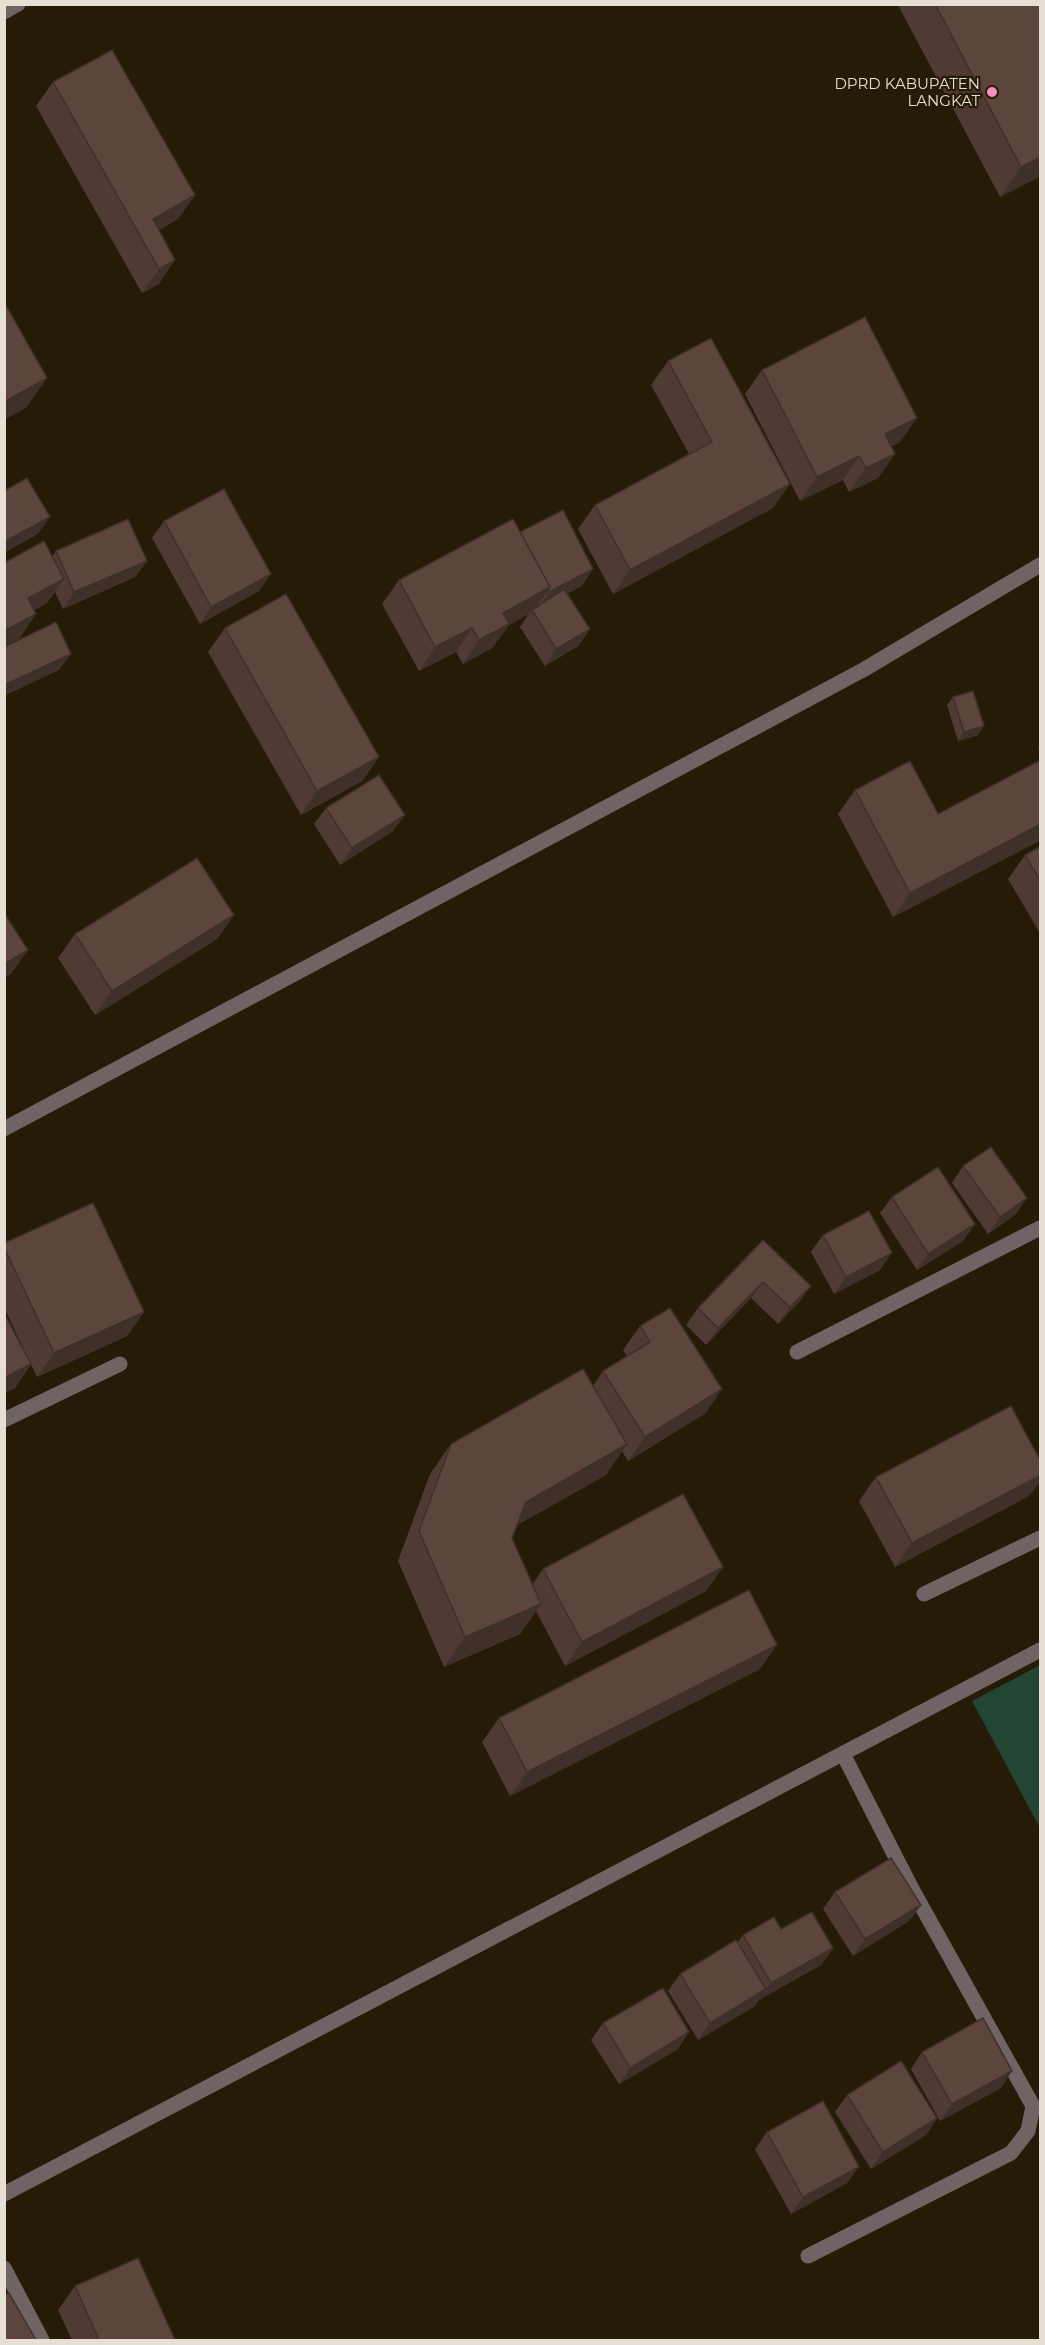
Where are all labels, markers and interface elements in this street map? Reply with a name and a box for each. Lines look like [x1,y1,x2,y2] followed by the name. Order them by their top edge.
[834,74,980,110] place label: DPRD KABUPATEN LANGKAT
[985,85,999,99] marker: DPRD KABUPATEN LANGKAT

